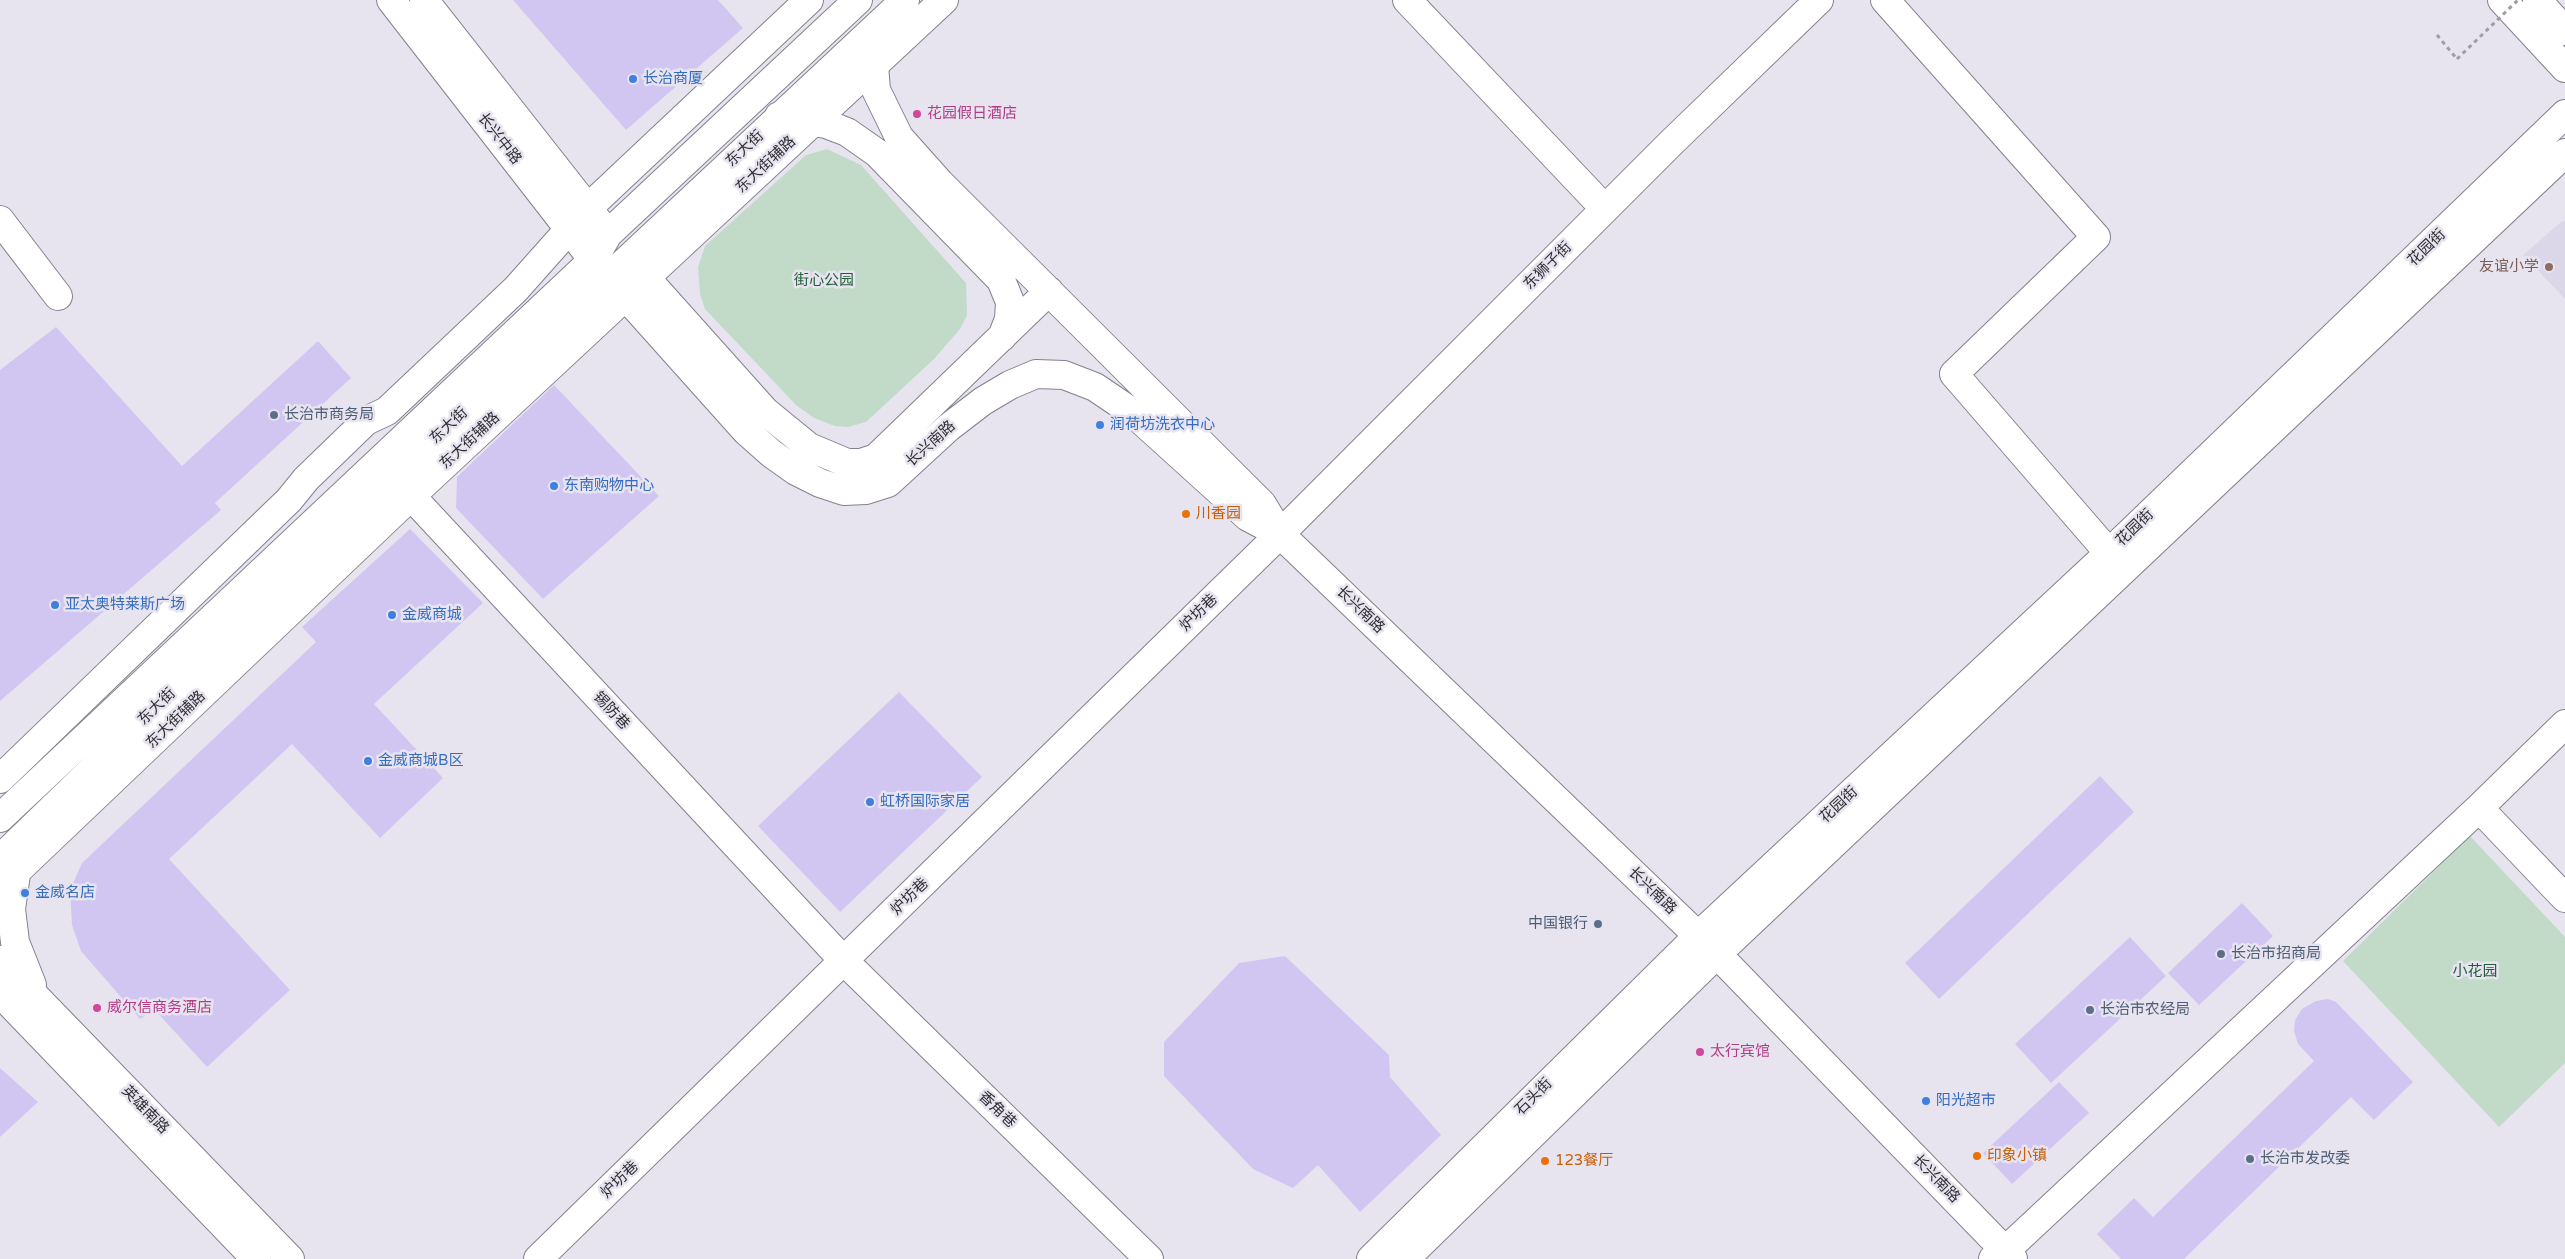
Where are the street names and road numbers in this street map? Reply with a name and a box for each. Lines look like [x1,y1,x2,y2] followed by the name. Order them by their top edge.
[473,110,525,168] street label: 长兴中路
[722,127,768,171] street label: 东大街
[732,133,800,197] street label: 东大街辅路
[2405,226,2449,270] street label: 花园街
[1520,238,1576,294] street label: 东狮子街
[426,404,472,448] street label: 东大街
[436,409,504,473] street label: 东大街辅路
[903,417,959,471] street label: 长兴南路
[2113,506,2157,550] street label: 花园街
[1332,583,1388,637] street label: 长兴南路
[1177,591,1221,635] street label: 炉坊巷
[135,685,179,729] street label: 东大街
[143,687,209,753] street label: 东大街辅路
[589,688,633,734] street label: 锡防巷
[1816,783,1862,827] street label: 花园街
[1624,864,1680,918] street label: 长兴南路
[888,875,932,919] street label: 炉坊巷
[1512,1075,1556,1119] street label: 石头街
[118,1082,172,1138] street label: 英雄南路
[975,1088,1019,1132] street label: 香角巷
[1909,1151,1963,1207] street label: 长兴南路
[598,1158,642,1202] street label: 炉坊巷

